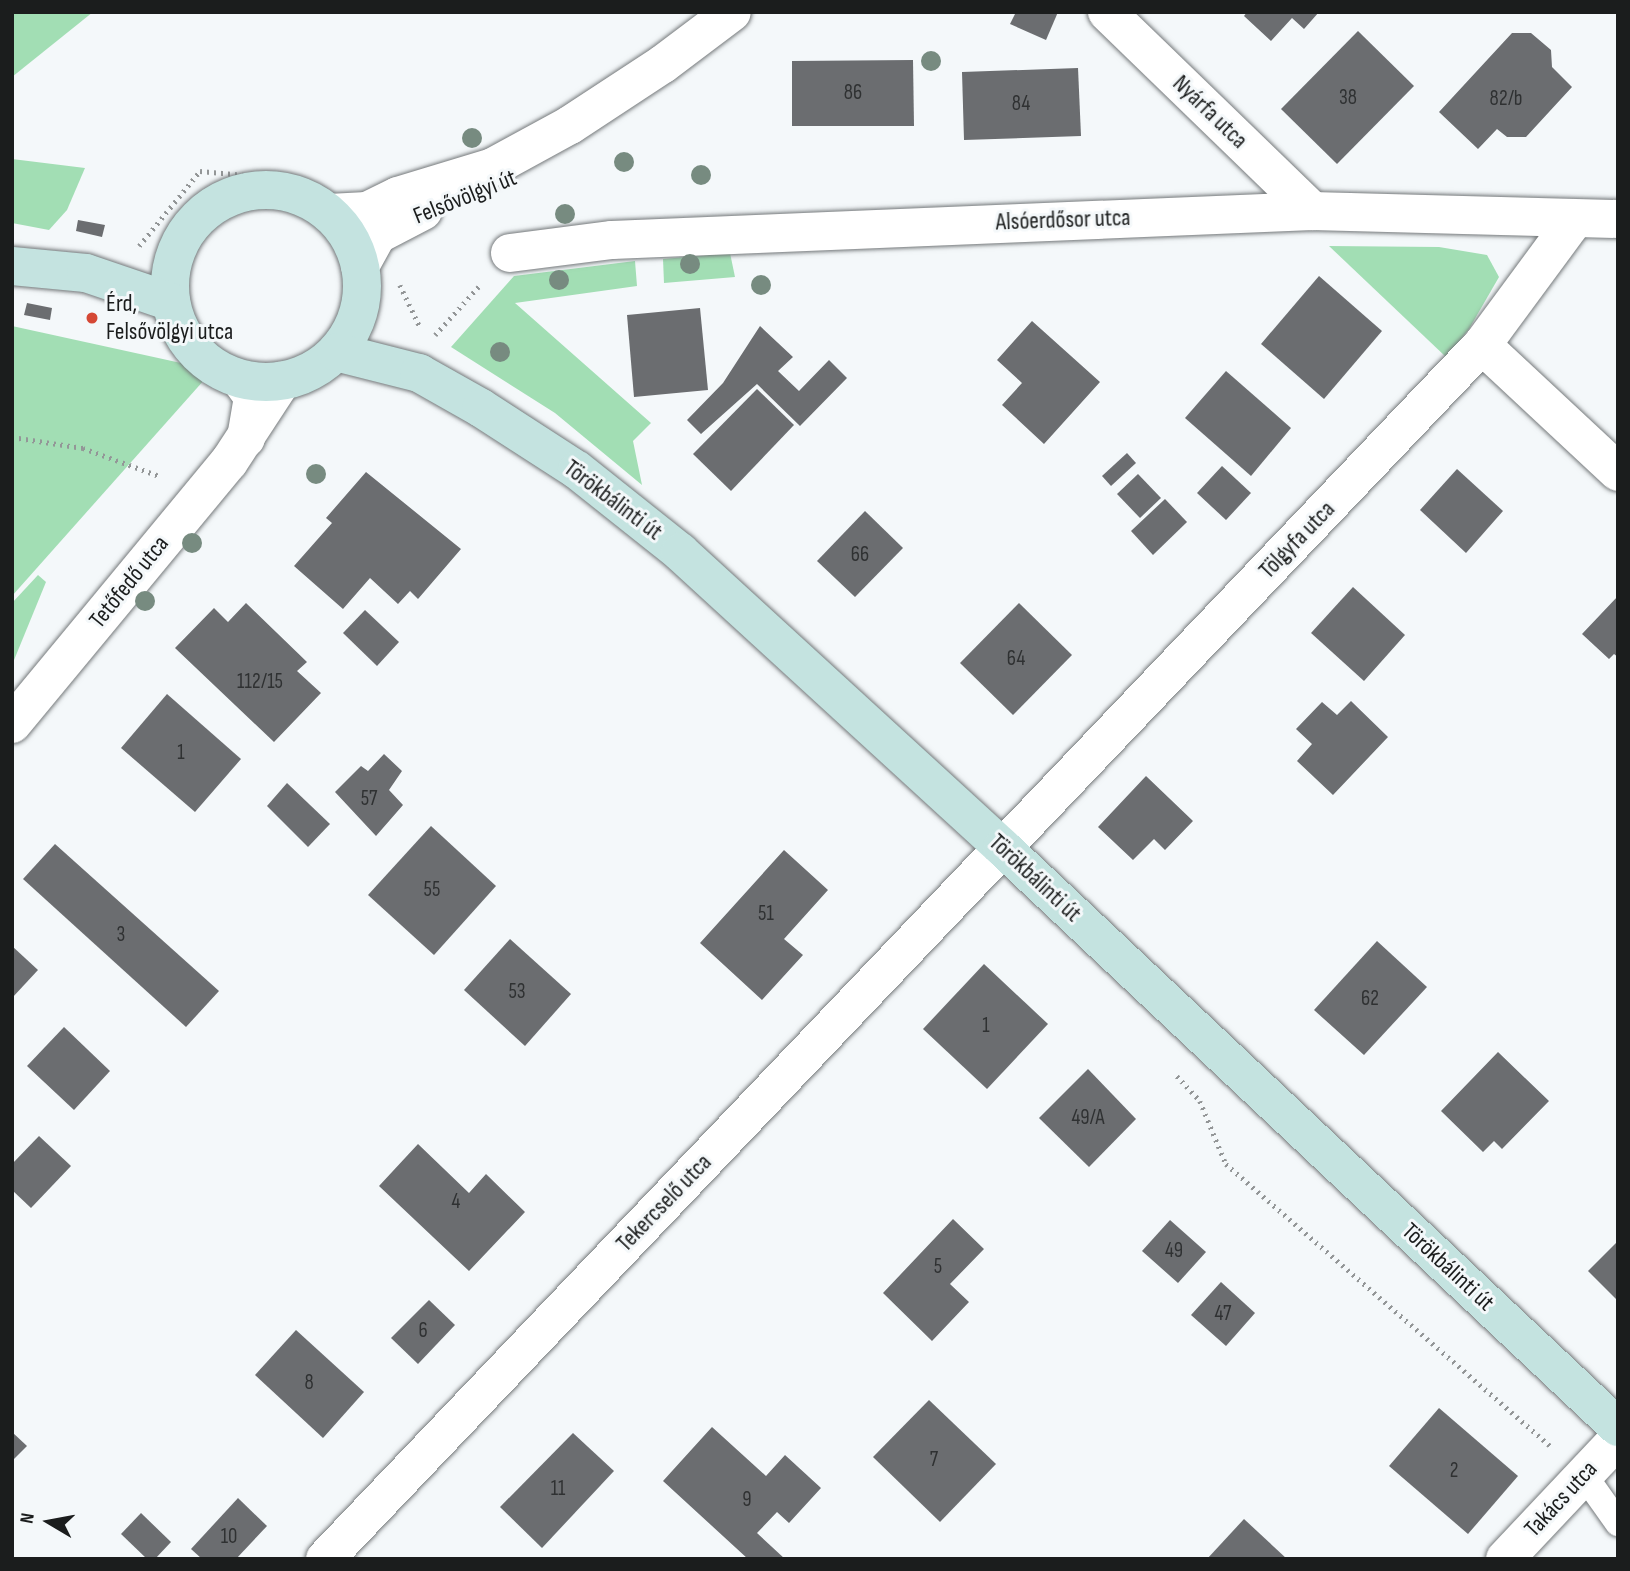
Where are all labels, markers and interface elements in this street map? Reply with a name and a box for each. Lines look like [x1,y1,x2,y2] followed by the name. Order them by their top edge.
[1167,69,1253,155] street label: Nyárfa utca
[844,80,862,106] house number: 86
[1339,85,1357,111] house number: 38
[1489,86,1523,112] house number: 82/b
[1012,91,1030,117] house number: 84
[409,163,521,231] street label: Felsővölgyi út
[995,203,1131,237] street label: Alsóerdősor utca
[106,290,233,346] place label: Érd, Felsővölgyi utca
[84,310,100,326] marker: Érd, Felsővölgyi utca
[558,454,668,546] street label: Törökbálinti út
[1253,495,1341,585] street label: Tölgyfa utca
[83,530,175,634] street label: Tetőfedő utca
[851,542,869,568] house number: 66
[1007,646,1025,672] house number: 64
[237,669,283,695] house number: 112/15
[177,740,185,766] house number: 1
[361,786,377,812] house number: 57
[983,828,1087,928] street label: Törökbálinti út
[424,877,440,903] house number: 55
[758,901,774,927] house number: 51
[117,922,125,948] house number: 3
[508,979,526,1005] house number: 53
[1361,986,1379,1012] house number: 62
[982,1013,990,1039] house number: 1
[1072,1105,1104,1131] house number: 49/A
[610,1148,718,1258] street label: Tekercselő utca
[452,1189,460,1215] house number: 4
[1396,1217,1500,1317] street label: Törökbálinti út
[1165,1238,1183,1264] house number: 49
[934,1254,942,1280] house number: 5
[1214,1301,1232,1327] house number: 47
[418,1318,428,1344] house number: 6
[304,1370,314,1396] house number: 8
[930,1447,938,1473] house number: 7
[1519,1455,1603,1543] street label: Takács utca
[1450,1458,1458,1484] house number: 2
[551,1476,565,1502] house number: 11
[14,1487,84,1557] north arrow
[742,1487,752,1513] house number: 9
[16,1511,40,1525] text: N
[221,1524,237,1550] house number: 10

